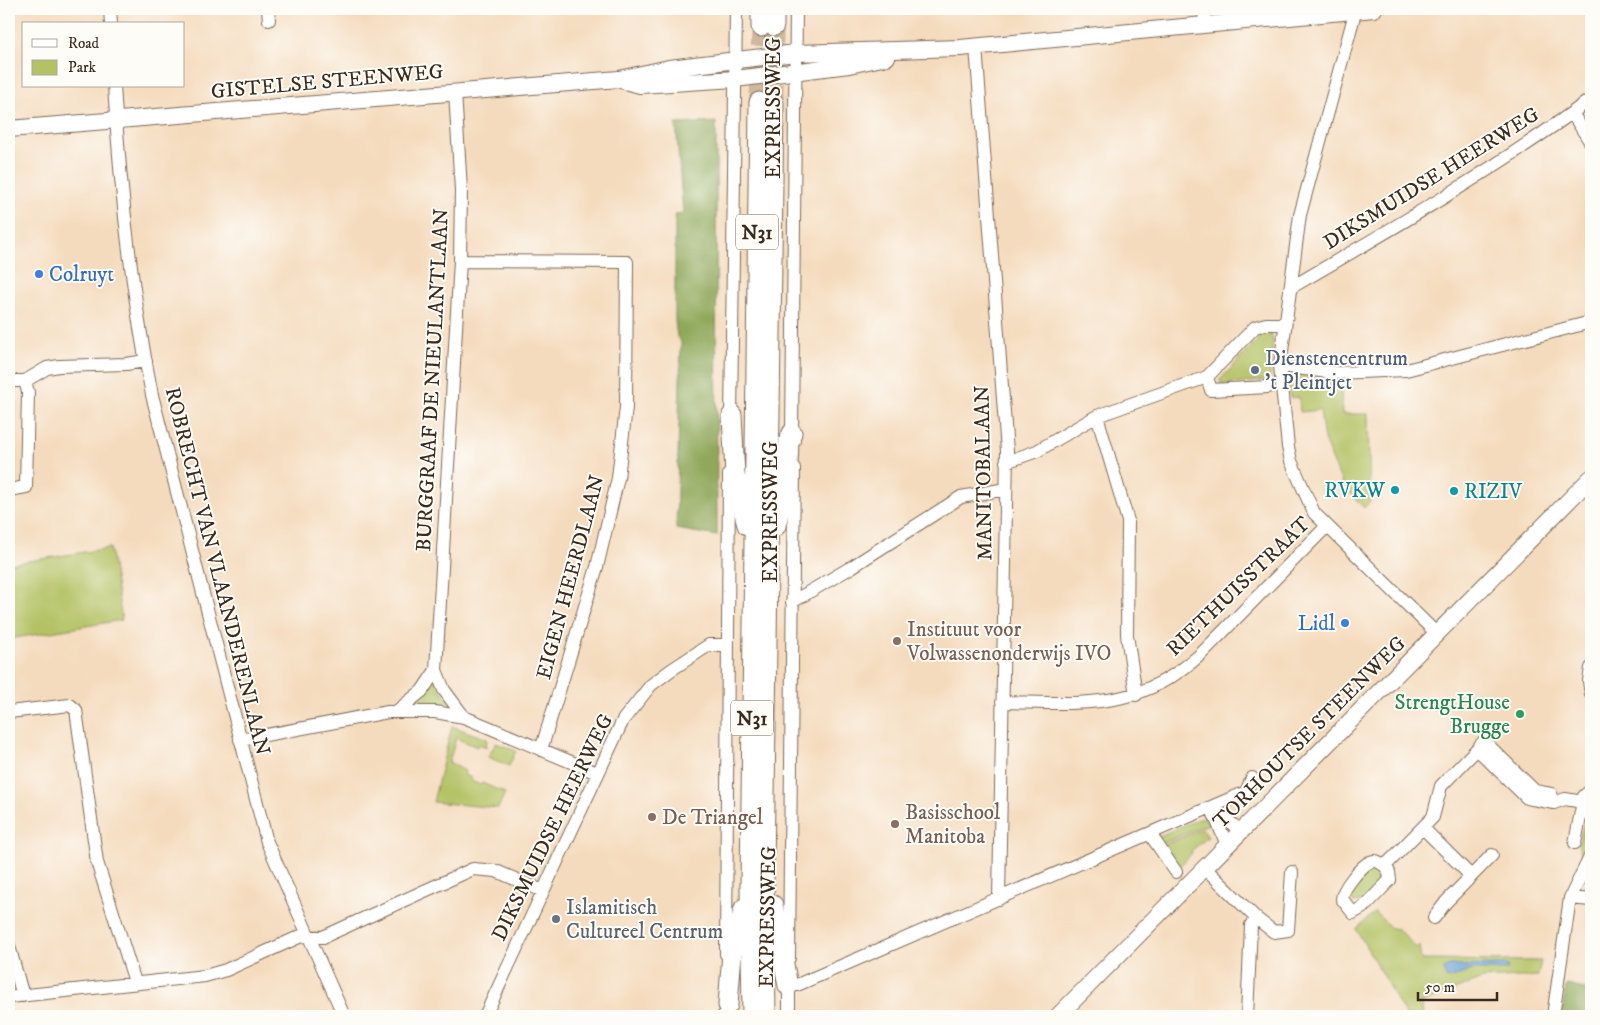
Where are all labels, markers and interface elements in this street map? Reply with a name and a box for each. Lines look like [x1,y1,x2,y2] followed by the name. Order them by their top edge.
[22,22,185,88] legend
[68,34,100,53] text: Road
[761,37,787,179] street label: EXPRESSWEG
[68,58,97,77] text: Park
[210,59,445,105] street label: GISTELSE STEENWEG
[1319,102,1544,256] street label: DIKSMUIDSE HEERWEG
[411,208,455,552] street label: BURGGRAAF DE NIEULANTLAAN
[736,214,778,250] road number: N31
[49,262,114,288] place label: Colruyt
[33,268,45,280] marker: Colruyt
[1265,346,1408,396] place label: Dienstencentrum 't Pleintjet
[1249,364,1261,376] marker: Dienstencentrum 't Pleintjet
[159,384,275,758] street label: ROBRECHT VAN VLAANDERENLAAN
[969,385,999,561] street label: MANITOBALAAN
[758,441,784,583] street label: EXPRESSWEG
[531,472,611,682] street label: EIGEN HEERDLAAN
[1324,478,1386,504] place label: RVKW
[1464,479,1523,505] place label: RIZIV
[1389,484,1401,496] marker: RVKW
[1448,485,1460,497] marker: RIZIV
[1161,511,1316,662] street label: RIETHUISSTRAAT
[1298,611,1336,637] place label: Lidl
[906,617,1112,667] place label: Instituut voor Volwassenonderwijs IVO
[1339,617,1351,629] marker: Lidl
[1208,631,1412,835] street label: TORHOUTSE STEENWEG
[891,635,903,647] marker: Instituut voor Volwassenonderwijs IVO
[1394,690,1510,740] place label: StrengtHouse Brugge
[731,700,773,736] road number: N31
[1514,708,1526,720] marker: StrengtHouse Brugge
[487,709,619,945] street label: DIKSMUIDSE HEERWEG
[905,800,1001,850] place label: Basisschool Manitoba
[662,805,764,831] place label: De Triangel
[646,811,658,823] marker: De Triangel
[889,818,901,830] marker: Basisschool Manitoba
[754,846,782,988] street label: EXPRESSWEG
[566,895,723,945] place label: Islamitisch Cultureel Centrum
[550,913,562,925] marker: Islamitisch Cultureel Centrum
[1418,970,1496,1002] scale bar
[1425,978,1455,997] text: 50 m

